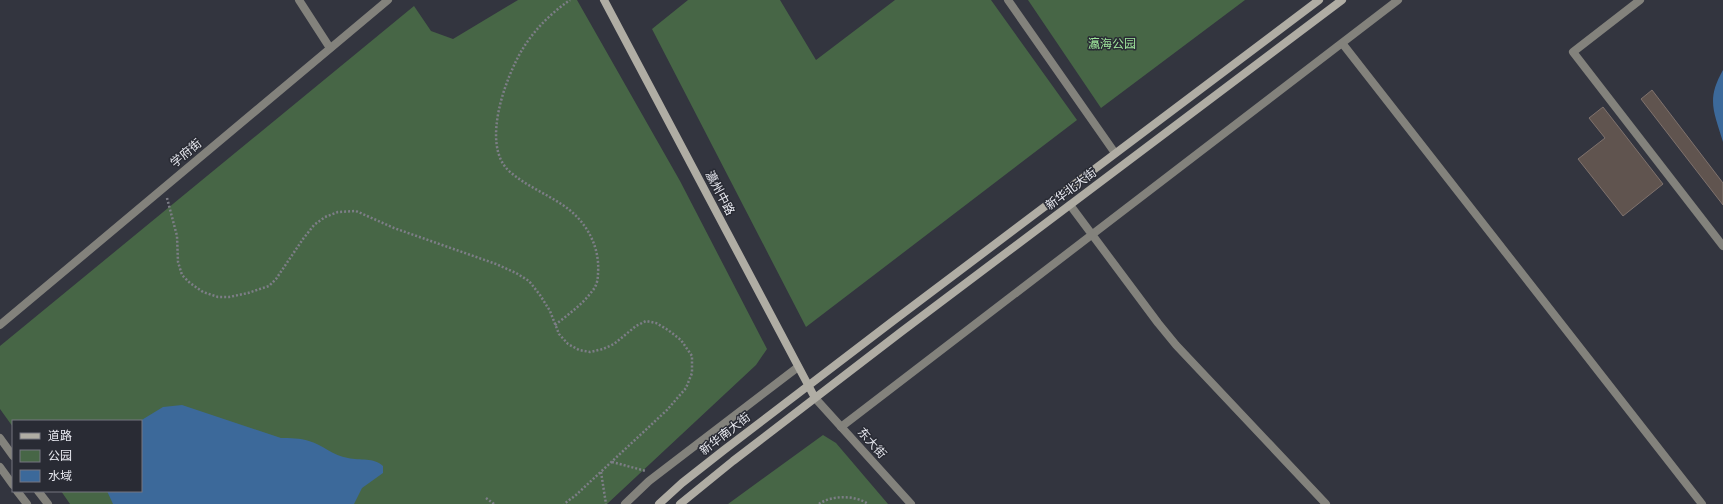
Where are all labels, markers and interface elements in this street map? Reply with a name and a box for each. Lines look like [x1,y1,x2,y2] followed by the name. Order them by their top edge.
[1088,37,1136,51] park label: 瀛海公园
[168,136,204,170] street label: 学府街
[1043,165,1099,213] street label: 新华北大街
[703,169,737,217] street label: 瀛州中路
[697,410,753,458] street label: 新华南大街
[12,420,142,492] legend
[855,425,889,461] street label: 东大街
[48,429,72,443] text: 道路
[48,449,72,463] text: 公园
[48,469,72,483] text: 水域

